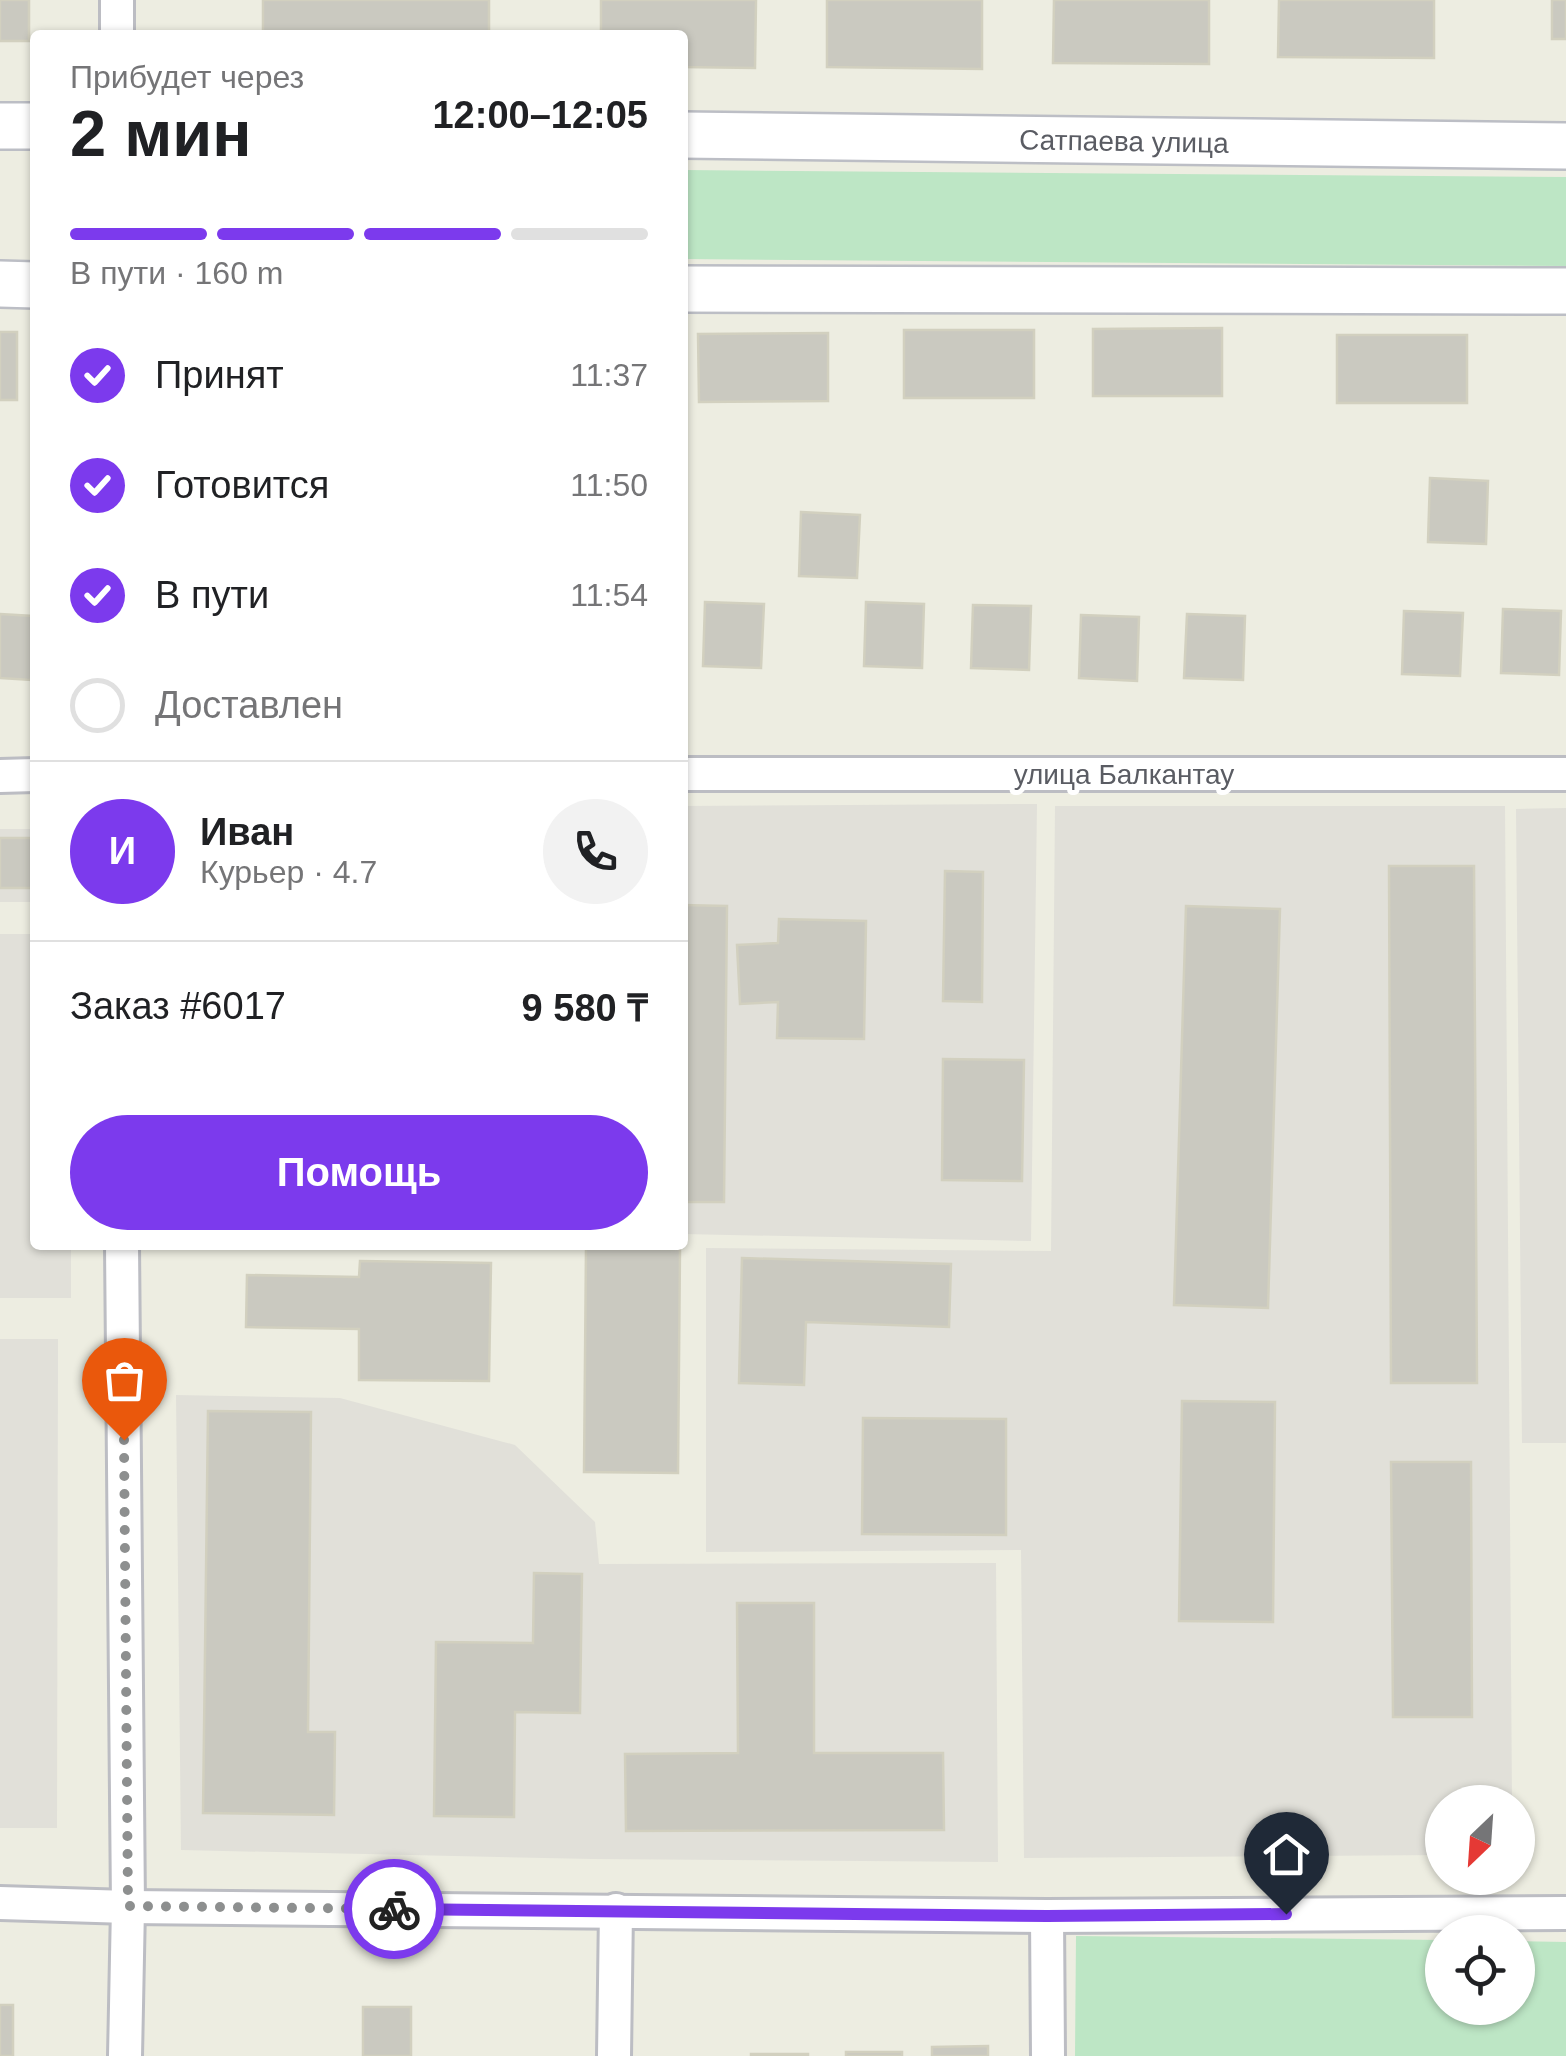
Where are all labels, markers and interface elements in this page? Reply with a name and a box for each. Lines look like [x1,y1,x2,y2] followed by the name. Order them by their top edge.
[70,59,304,95] text: Прибудет через
[432,94,648,136] text: 12:00–12:05
[70,97,252,170] text: 2 мин
[1019,124,1229,159] street label: Сатпаева улица
[70,255,283,291] text: В пути · 160 m
[70,348,125,403] icon: check
[155,354,284,396] text: Принят
[570,357,648,393] text: 11:37
[70,458,125,513] icon: check
[155,464,329,506] text: Готовится
[570,467,648,503] text: 11:50
[70,568,125,623] icon: check
[155,574,269,616] text: В пути
[570,577,648,613] text: 11:54
[155,684,343,726] text: Доставлен
[1014,759,1234,790] street label: улица Балкантау
[543,799,648,904] button: phone
[200,811,294,853] text: Иван
[109,830,136,872] text: И
[200,854,377,890] text: Курьер · 4.7
[70,985,286,1027] text: Заказ #6017
[522,987,648,1029] text: 9 580 ₸
[70,1115,648,1230] button: Помощь
[82,1338,167,1441] pin
[97,1353,152,1408] icon: bag
[1425,1785,1535,1895] north arrow
[1425,1785,1535,2025] map controls
[1244,1812,1329,1915] pin
[1259,1827,1314,1882] icon: home
[344,1859,444,1959] courier
[367,1882,422,1937] icon: bike
[1425,1915,1535,2025] button: locate

